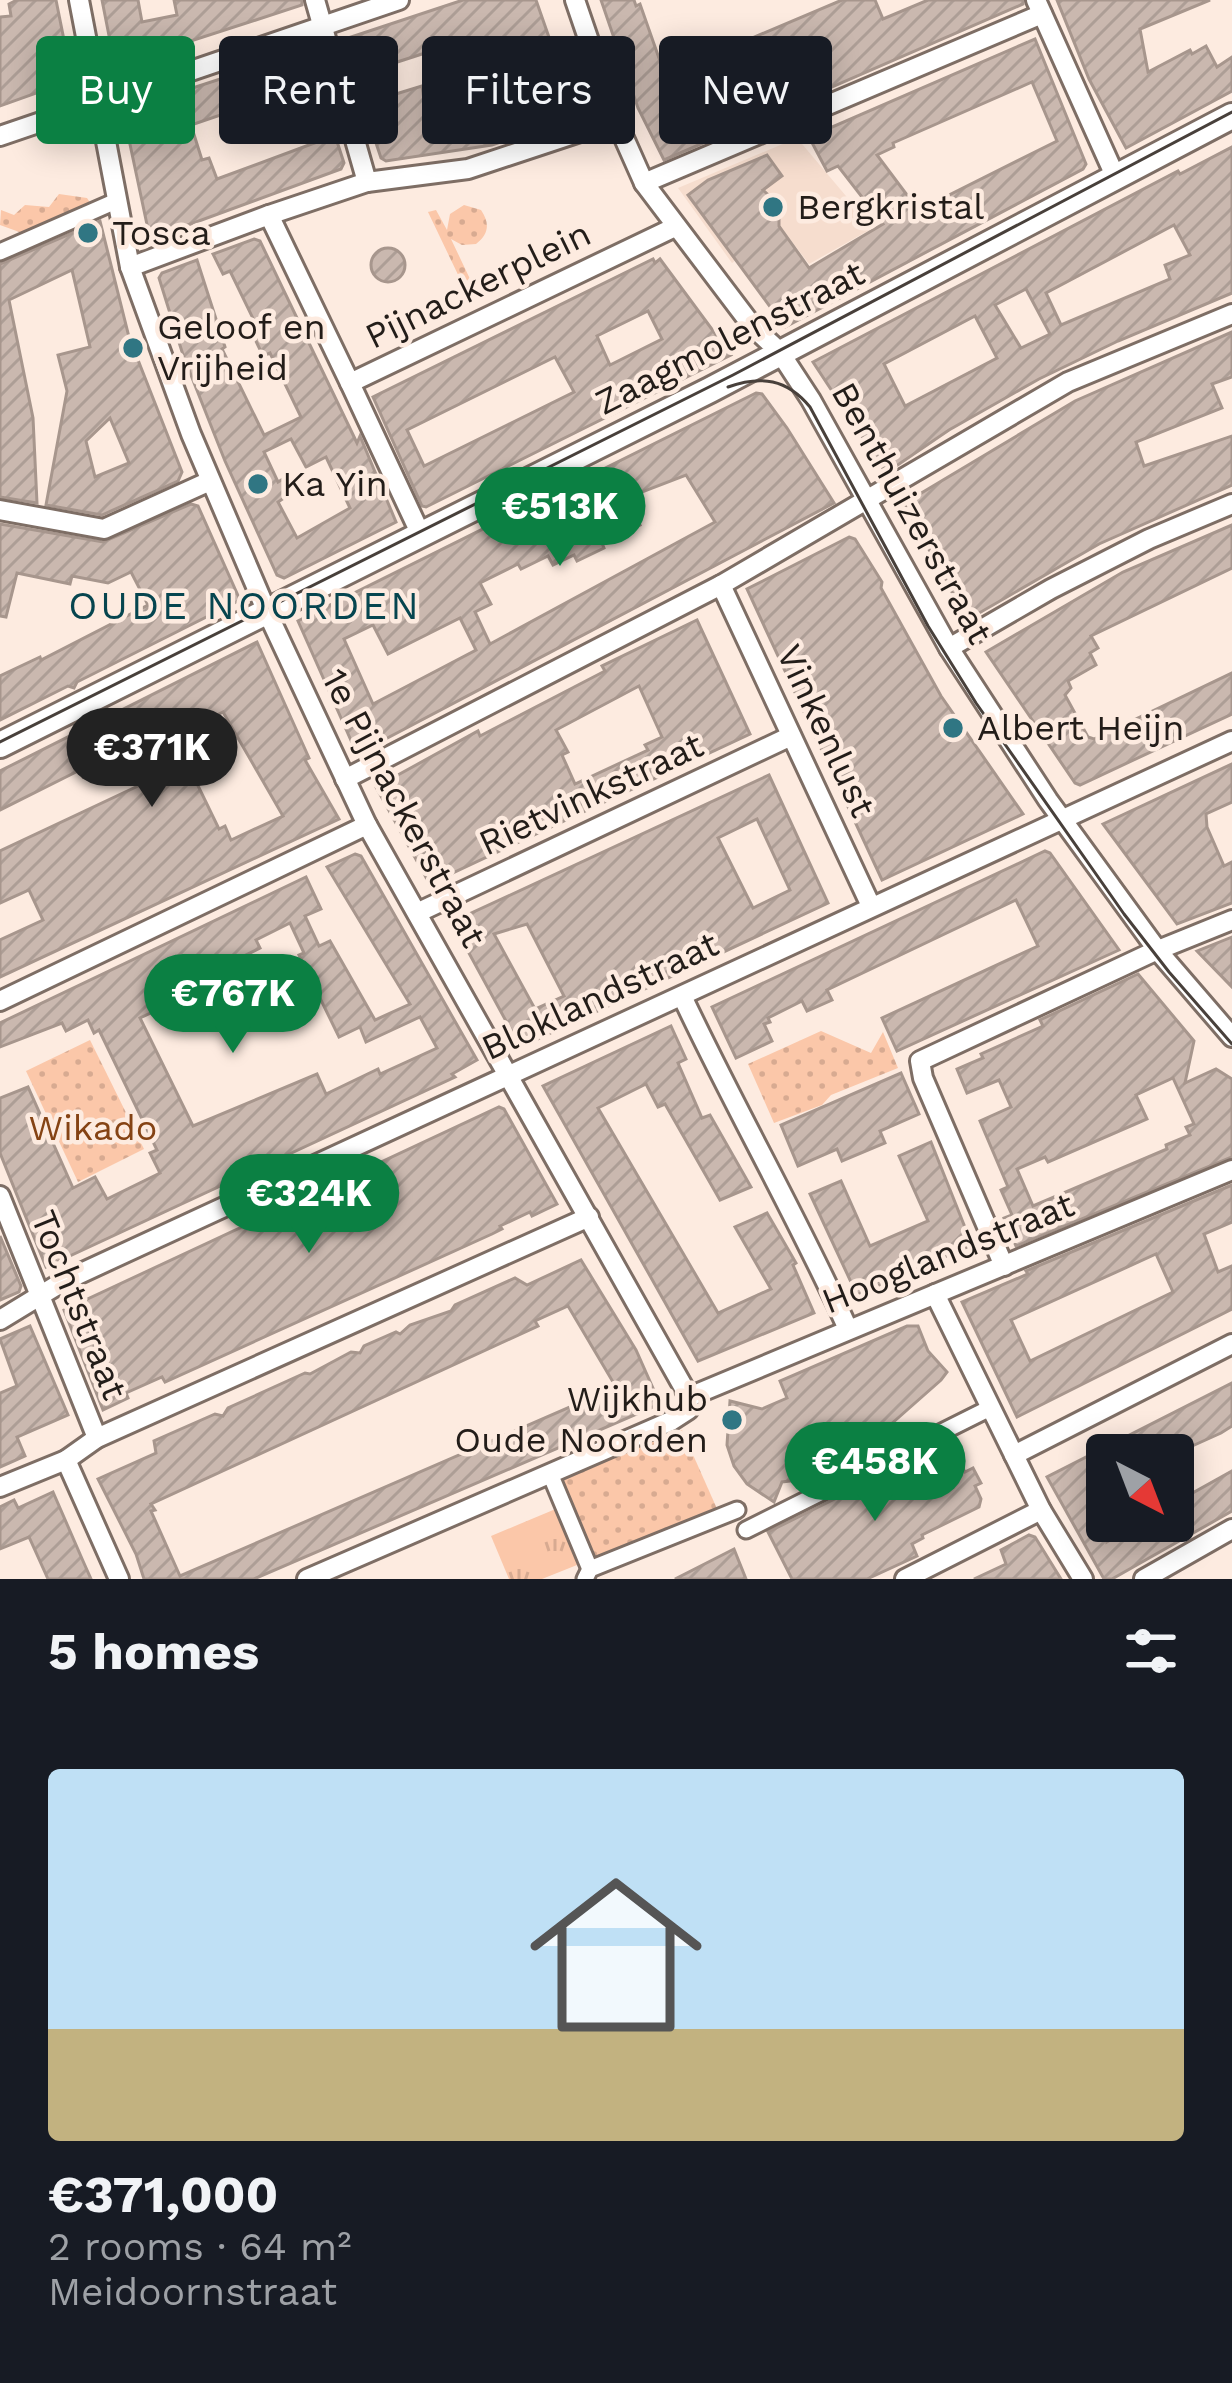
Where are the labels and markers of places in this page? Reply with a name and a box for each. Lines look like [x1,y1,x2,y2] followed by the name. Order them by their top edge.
[797,186,984,228] place label: Bergkristal
[760,194,786,220] marker: Bergkristal
[112,212,211,254] place label: Tosca
[75,220,101,246] marker: Tosca
[157,306,326,389] place label: Geloof en Vrijheid
[120,335,146,361] marker: Geloof en Vrijheid
[282,463,388,505] place label: Ka Yin
[476,467,644,569] pin: €513K
[245,471,271,497] marker: Ka Yin
[977,707,1184,749] place label: Albert Heijn
[68,708,236,810] pin: €371K
[940,715,966,741] marker: Albert Heijn
[149,954,317,1056] pin: €767K
[225,1154,393,1256] pin: €324K
[454,1378,708,1461] place label: Wijkhub Oude Noorden
[719,1407,745,1433] marker: Wijkhub Oude Noorden
[791,1422,959,1524] pin: €458K

